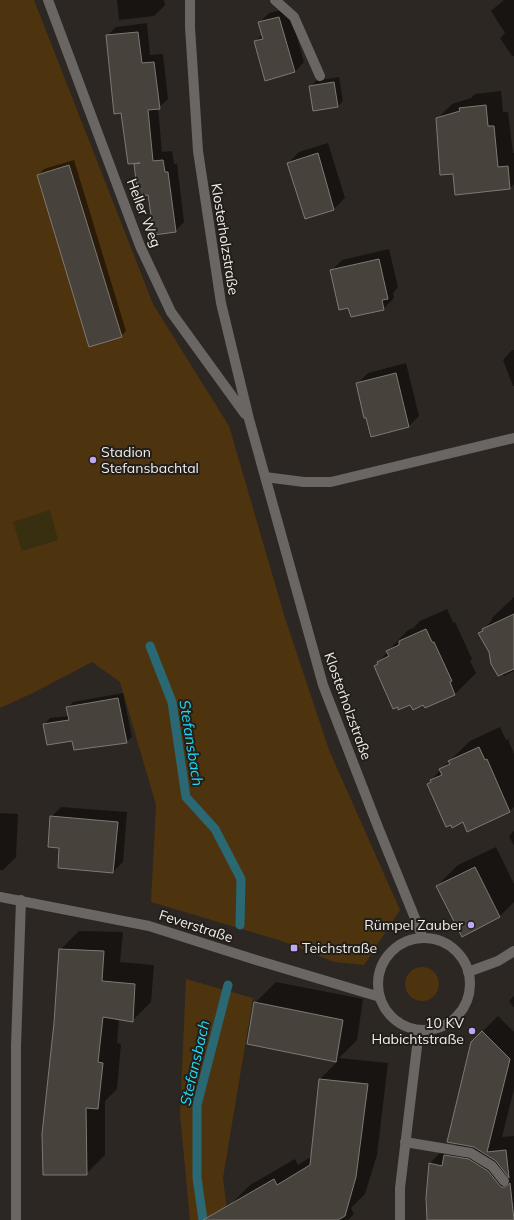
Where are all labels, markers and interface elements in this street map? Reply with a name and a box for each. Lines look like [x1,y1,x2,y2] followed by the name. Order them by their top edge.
[123,176,165,250] street label: Heller Weg
[207,182,243,296] street label: Klosterholzstraße
[101,443,199,477] place label: Stadion Stefansbachtal
[88,455,98,465] marker: Stadion Stefansbachtal
[320,650,376,762] street label: Klosterholzstraße
[175,698,208,788] water label: Stefansbach
[157,906,235,946] street label: Feverstraße
[364,916,464,934] place label: Rümpel Zauber
[466,920,476,930] marker: Rümpel Zauber
[302,939,377,957] place label: Teichstraße
[289,943,299,953] marker: Teichstraße
[371,1014,464,1048] place label: 10 KV Habichtstraße
[175,1018,214,1107] water label: Stefansbach
[467,1026,477,1036] marker: 10 KV Habichtstraße

